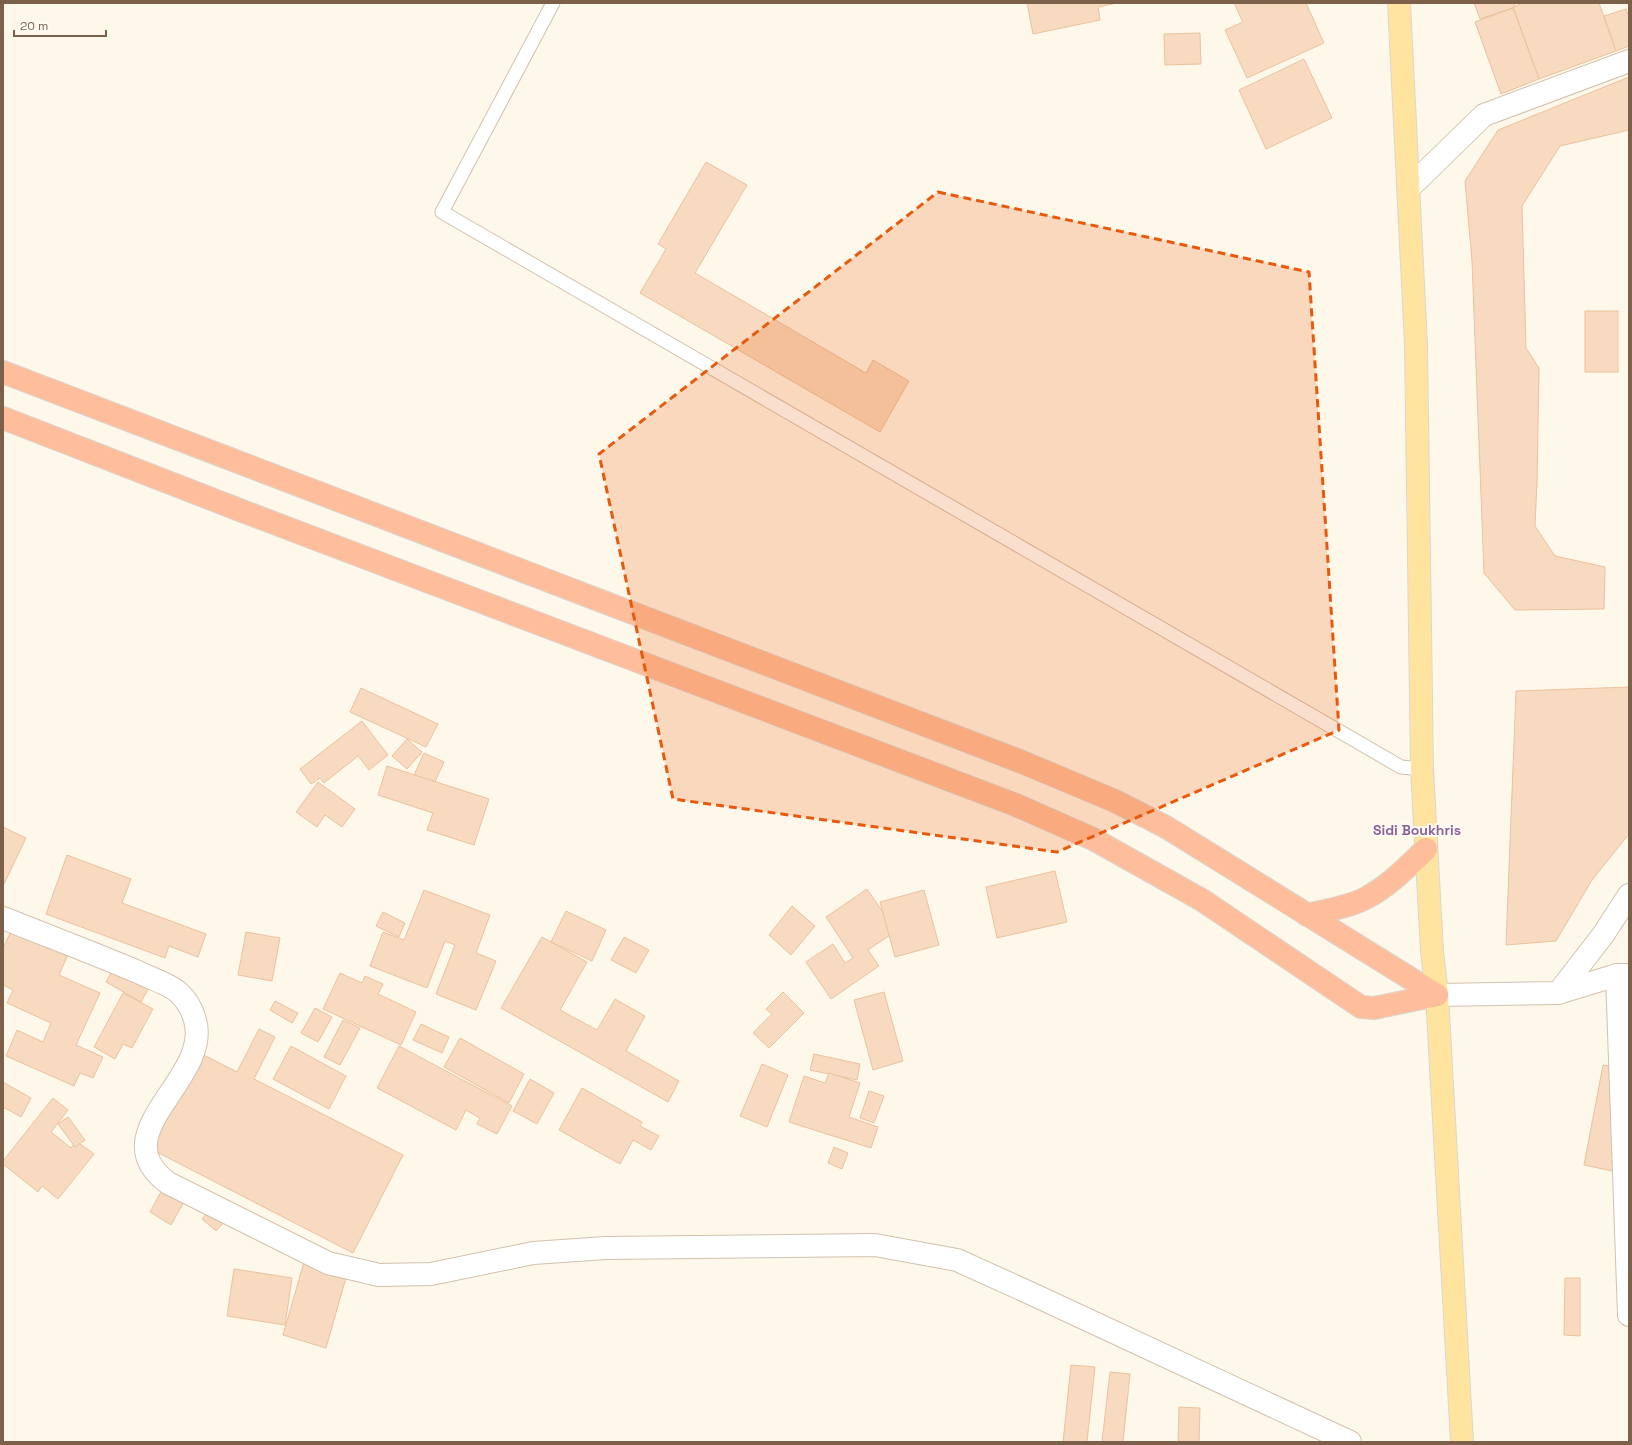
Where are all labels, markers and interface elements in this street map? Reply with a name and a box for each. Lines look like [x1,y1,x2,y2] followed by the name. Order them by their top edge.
[14,12,106,38] scale bar
[20,18,48,34] text: 20 m
[1373,821,1461,839] district label: Sidi Boukhris

